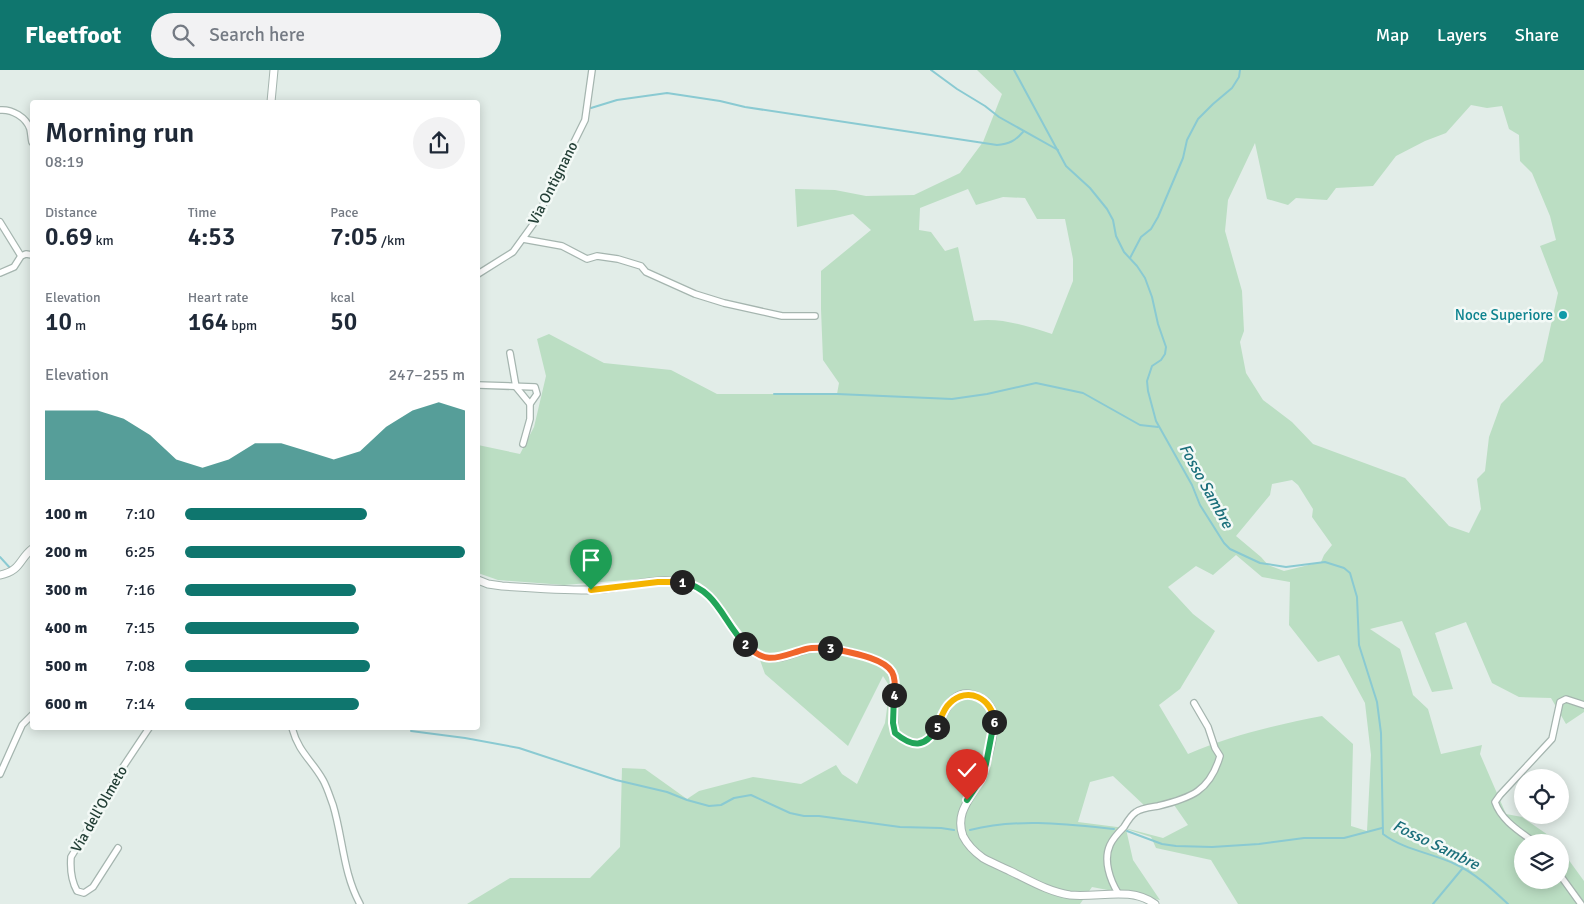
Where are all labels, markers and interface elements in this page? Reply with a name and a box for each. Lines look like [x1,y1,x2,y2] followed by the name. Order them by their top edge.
[151,13,501,58] search box
[25,20,121,50] text: Fleetfoot
[169,21,197,49] icon: search
[209,23,305,47] text: Search here
[1376,24,1409,46] text: Map
[1437,24,1487,46] text: Layers
[1515,24,1559,46] text: Share
[45,116,194,150] text: Morning run
[413,117,465,169] button: share
[524,138,582,228] street label: Via Ontignano
[45,152,84,172] text: 08:19
[45,204,97,221] text: Distance
[188,204,217,221] text: Time
[330,204,359,221] text: Pace
[45,221,92,252] text: 0.69
[188,221,235,252] text: 4:53
[330,221,378,252] text: 7:05
[92,232,114,249] text: km
[378,232,405,249] text: /km
[45,289,101,306] text: Elevation
[188,289,248,306] text: Heart rate
[330,289,355,306] text: kcal
[45,306,72,337] text: 10
[188,306,228,337] text: 164
[330,306,357,337] text: 50
[1455,306,1553,324] place label: Noce Superiore
[1557,309,1569,321] marker: Noce Superiore
[72,317,86,334] text: m
[228,317,257,334] text: bpm
[45,365,109,385] text: Elevation
[388,365,465,385] text: 247–255 m
[1175,440,1238,533] water label: Fosso Sambre
[45,504,87,524] text: 100 m
[125,504,155,524] text: 7:10
[570,539,612,590] pin
[45,542,87,562] text: 200 m
[125,542,155,562] text: 6:25
[577,546,605,574] icon: arrive
[670,570,694,594] pin: 1
[679,574,686,591] text: 1
[45,580,87,600] text: 300 m
[125,580,155,600] text: 7:16
[45,618,87,638] text: 400 m
[125,618,155,638] text: 7:15
[732,632,758,656] pin: 2
[742,636,749,653] text: 2
[818,636,842,660] pin: 3
[827,640,834,657] text: 3
[45,656,87,676] text: 500 m
[125,656,155,676] text: 7:08
[882,682,906,708] pin: 4
[891,687,898,704] text: 4
[45,694,87,714] text: 600 m
[125,694,155,714] text: 7:14
[982,710,1006,734] pin: 6
[924,714,950,740] pin: 5
[991,714,998,731] text: 6
[934,719,941,736] text: 5
[946,749,988,800] pin
[953,756,981,784] icon: check
[67,762,131,855] street label: Via dell'Olmeto
[1514,769,1569,889] map controls
[1514,769,1569,824] button: locate
[1389,815,1483,875] water label: Fosso Sambre
[1514,834,1569,889] button: layers

